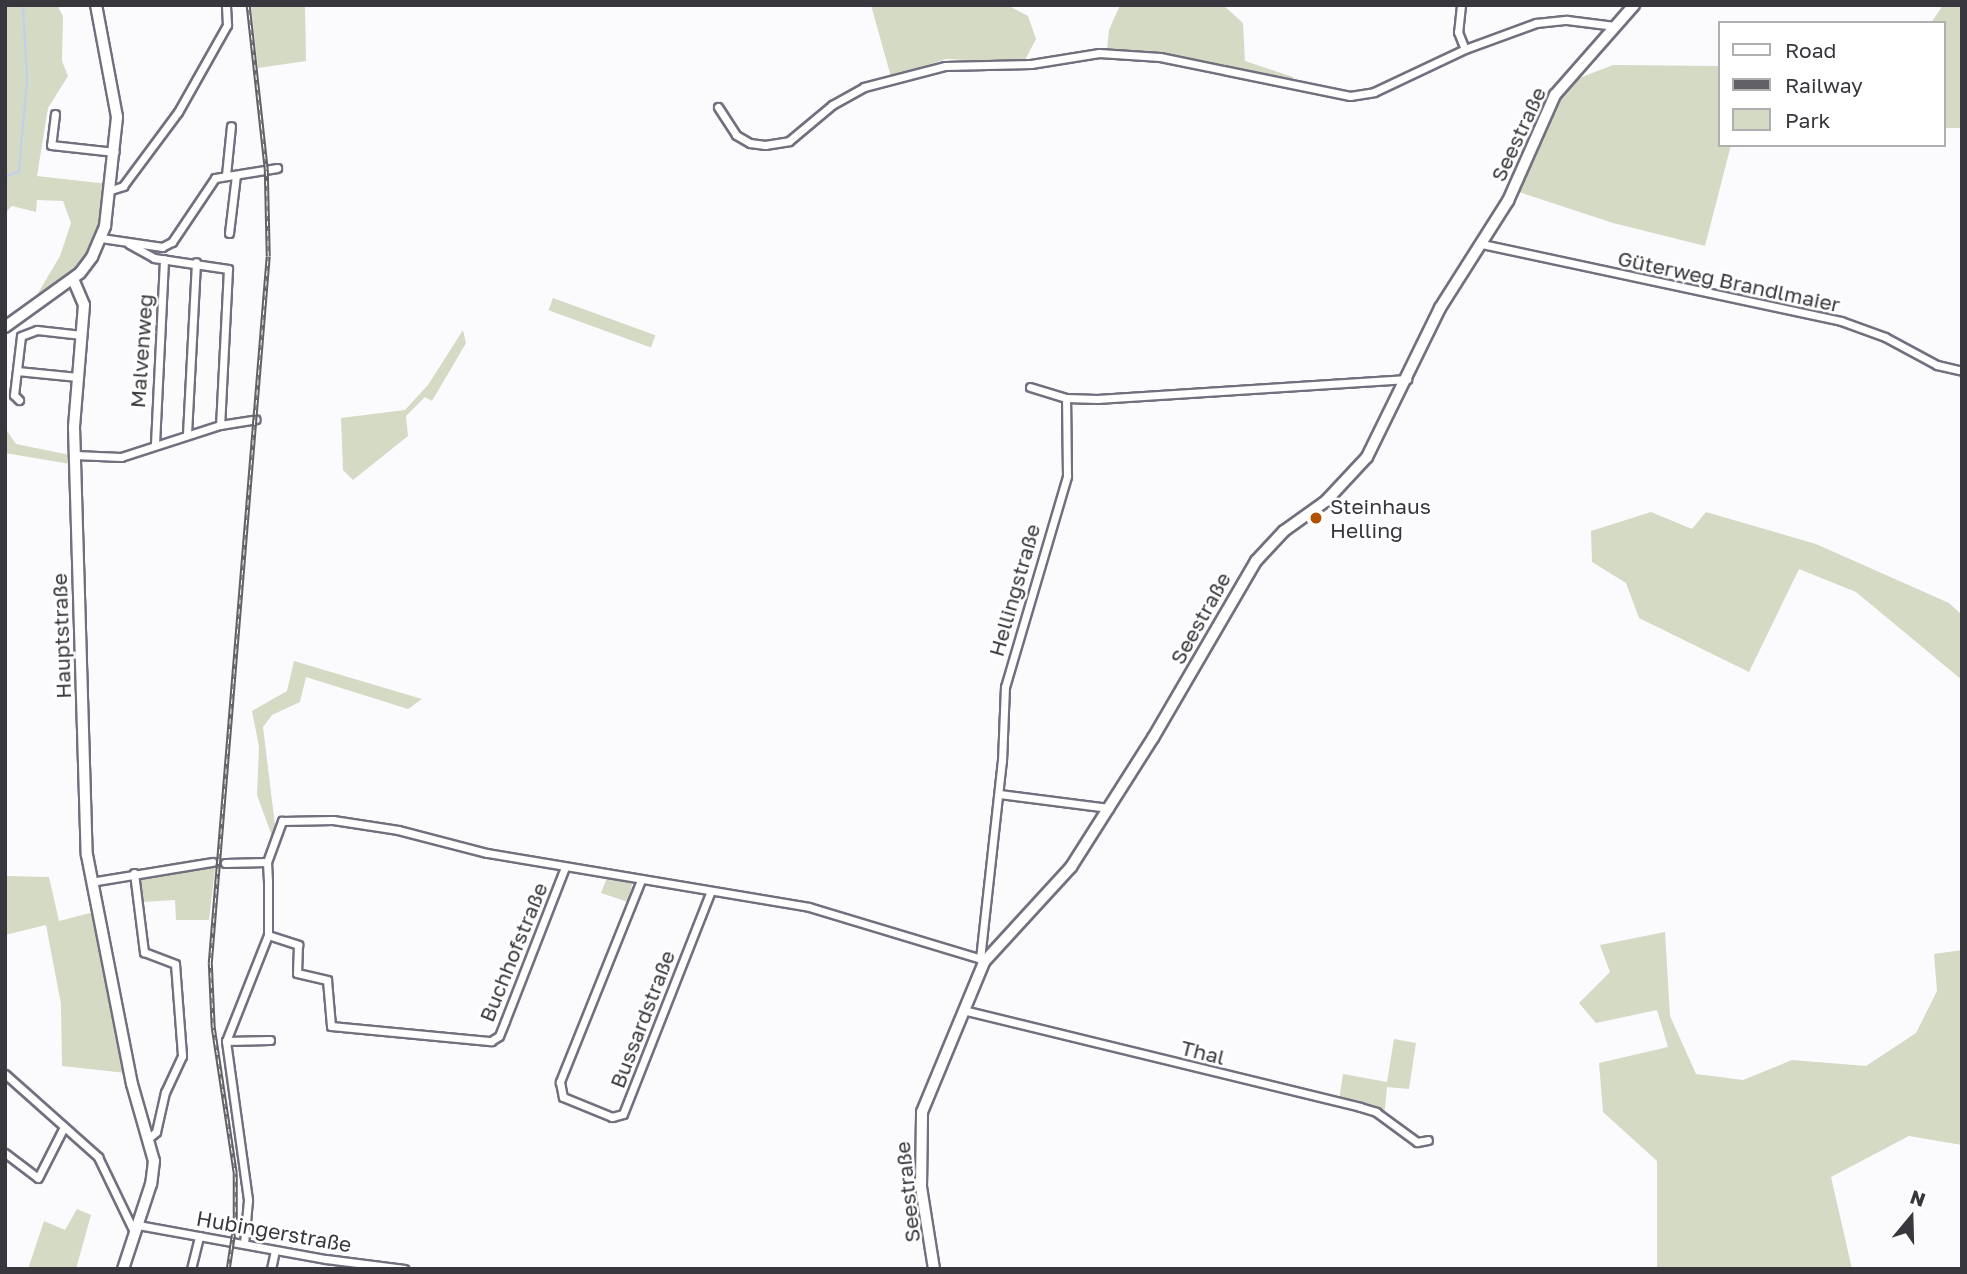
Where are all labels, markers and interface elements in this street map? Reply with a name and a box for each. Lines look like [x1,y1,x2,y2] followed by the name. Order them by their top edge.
[1718,21,1946,147] legend
[1785,37,1836,63] text: Road
[1785,72,1863,98] text: Railway
[1485,83,1551,185] street label: Seestraße
[1785,107,1830,133] text: Park
[1615,245,1843,317] street label: Güterweg Brandlmaier
[124,293,158,409] street label: Malvenweg
[1330,493,1431,543] place label: Steinhaus Helling
[1308,510,1324,526] marker: Steinhaus Helling
[983,521,1045,659] street label: Hellingstraße
[1164,567,1236,669] street label: Seestraße
[46,573,76,699] street label: Hauptstraße
[474,879,552,1025] street label: Buchhofstraße
[604,947,680,1091] street label: Bussardstraße
[1178,1034,1228,1070] street label: Thal
[889,1140,925,1244] street label: Seestraße
[1876,1183,1946,1253] north arrow
[1907,1184,1929,1211] text: N
[194,1205,354,1257] street label: Hubingerstraße

